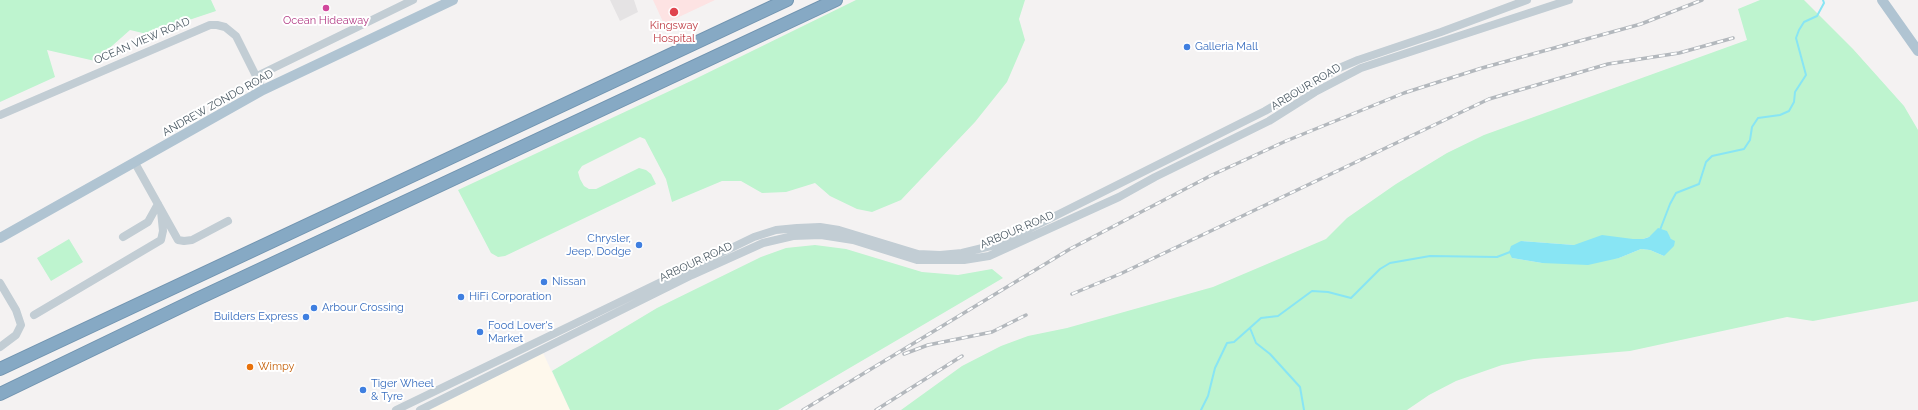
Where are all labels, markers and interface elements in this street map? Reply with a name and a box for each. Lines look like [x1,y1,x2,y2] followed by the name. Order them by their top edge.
[321,3,331,13] marker: Ocean Hideaway
[668,6,680,18] marker: Kingsway Hospital
[283,14,369,28] place label: Ocean Hideaway
[92,15,192,67] street label: OCEAN VIEW ROAD
[650,19,698,45] place label: Kingsway Hospital
[1195,40,1258,54] place label: Galleria Mall
[1182,42,1192,52] marker: Galleria Mall
[1269,61,1343,113] street label: ARBOUR ROAD
[160,67,276,139] street label: ANDREW ZONDO ROAD
[978,208,1056,252] street label: ARBOUR ROAD
[566,232,631,258] place label: Chrysler, Jeep, Dodge
[657,239,735,285] street label: ARBOUR ROAD
[634,240,644,250] marker: Chrysler, Jeep, Dodge
[552,275,586,289] place label: Nissan
[539,277,549,287] marker: Nissan
[469,290,551,304] place label: HiFi Corporation
[456,292,466,302] marker: HiFi Corporation
[322,301,404,315] place label: Arbour Crossing
[309,303,319,313] marker: Arbour Crossing
[214,310,298,324] place label: Builders Express
[301,312,311,322] marker: Builders Express
[488,319,553,345] place label: Food Lover's Market
[475,327,485,337] marker: Food Lover's Market
[258,360,295,374] place label: Wimpy
[245,362,255,372] marker: Wimpy
[371,377,434,403] place label: Tiger Wheel & Tyre
[358,385,368,395] marker: Tiger Wheel & Tyre

